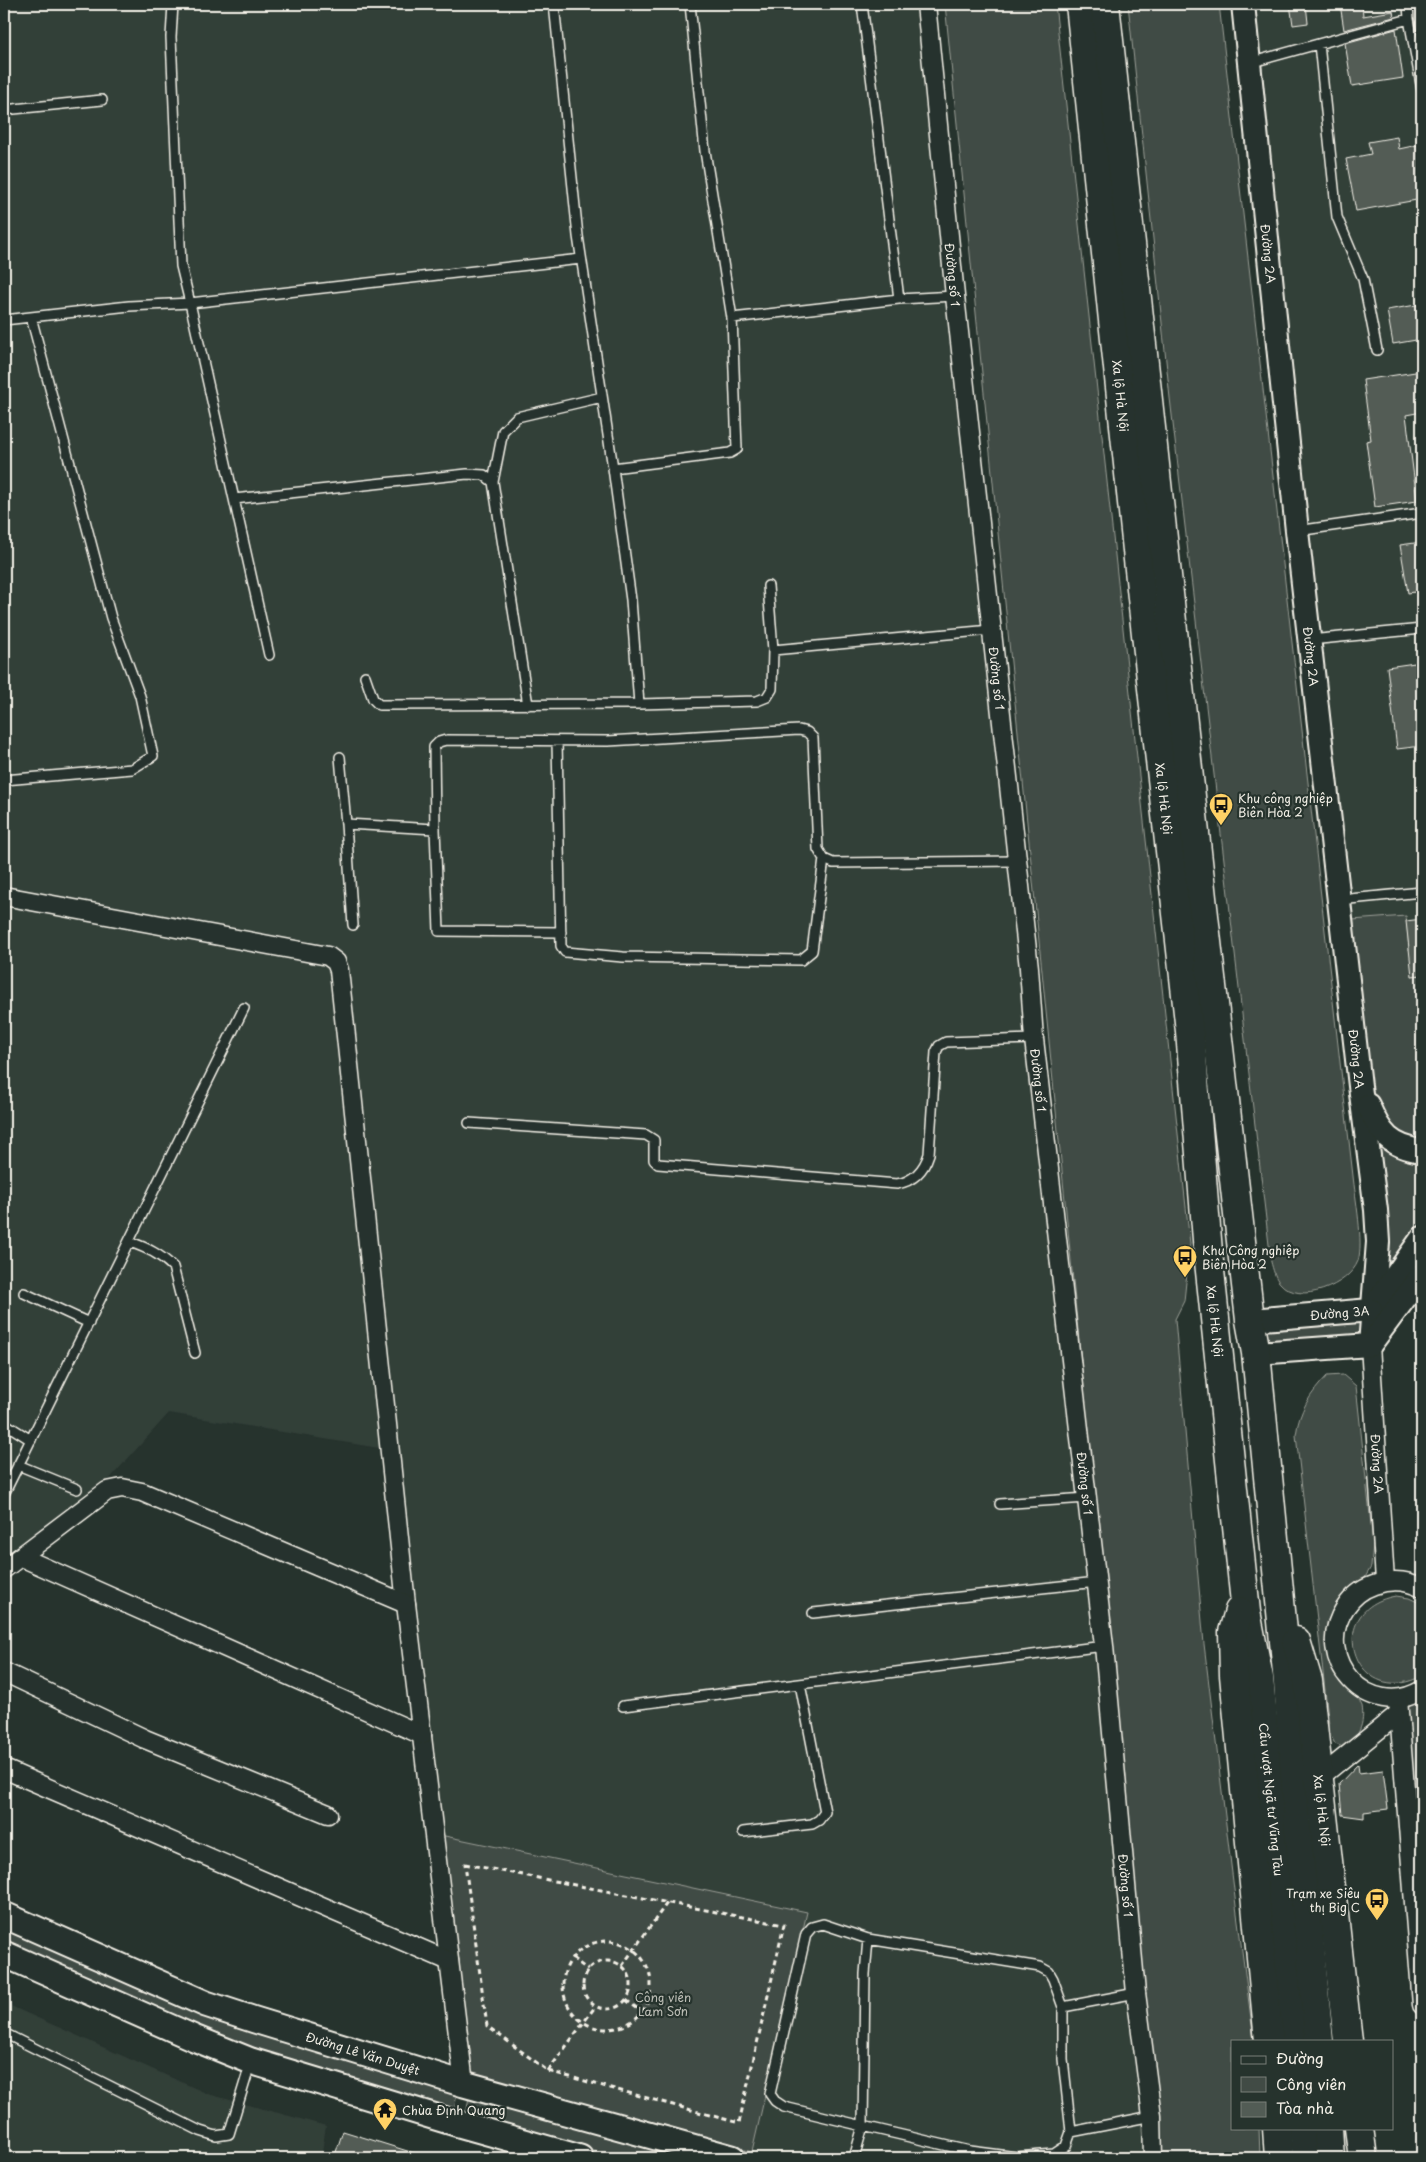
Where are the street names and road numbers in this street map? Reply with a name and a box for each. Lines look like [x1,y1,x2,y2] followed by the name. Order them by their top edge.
[1257,223,1281,284] street label: Đường 2A
[941,242,965,307] street label: Đường số 1
[1108,359,1134,433] street label: Xa lộ Hà Nội
[1299,626,1324,687] street label: Đường 2A
[985,646,1010,711] street label: Đường số 1
[1151,762,1177,835] street label: Xa lộ Hà Nội
[1345,1028,1369,1090] street label: Đường 2A
[1026,1048,1051,1113] street label: Đường số 1
[1203,1284,1228,1358] street label: Xa lộ Hà Nội
[1309,1301,1370,1324] street label: Đường 3A
[1367,1433,1388,1494] street label: Đường 2A
[1073,1451,1098,1516] street label: Đường số 1
[1255,1722,1288,1877] street label: Cầu vượt Ngã tư Vũng Tàu
[1309,1774,1335,1847] street label: Xa lộ Hà Nội
[1114,1853,1138,1918] street label: Đường số 1
[304,2027,422,2079] street label: Đường Lê Văn Duyệt

